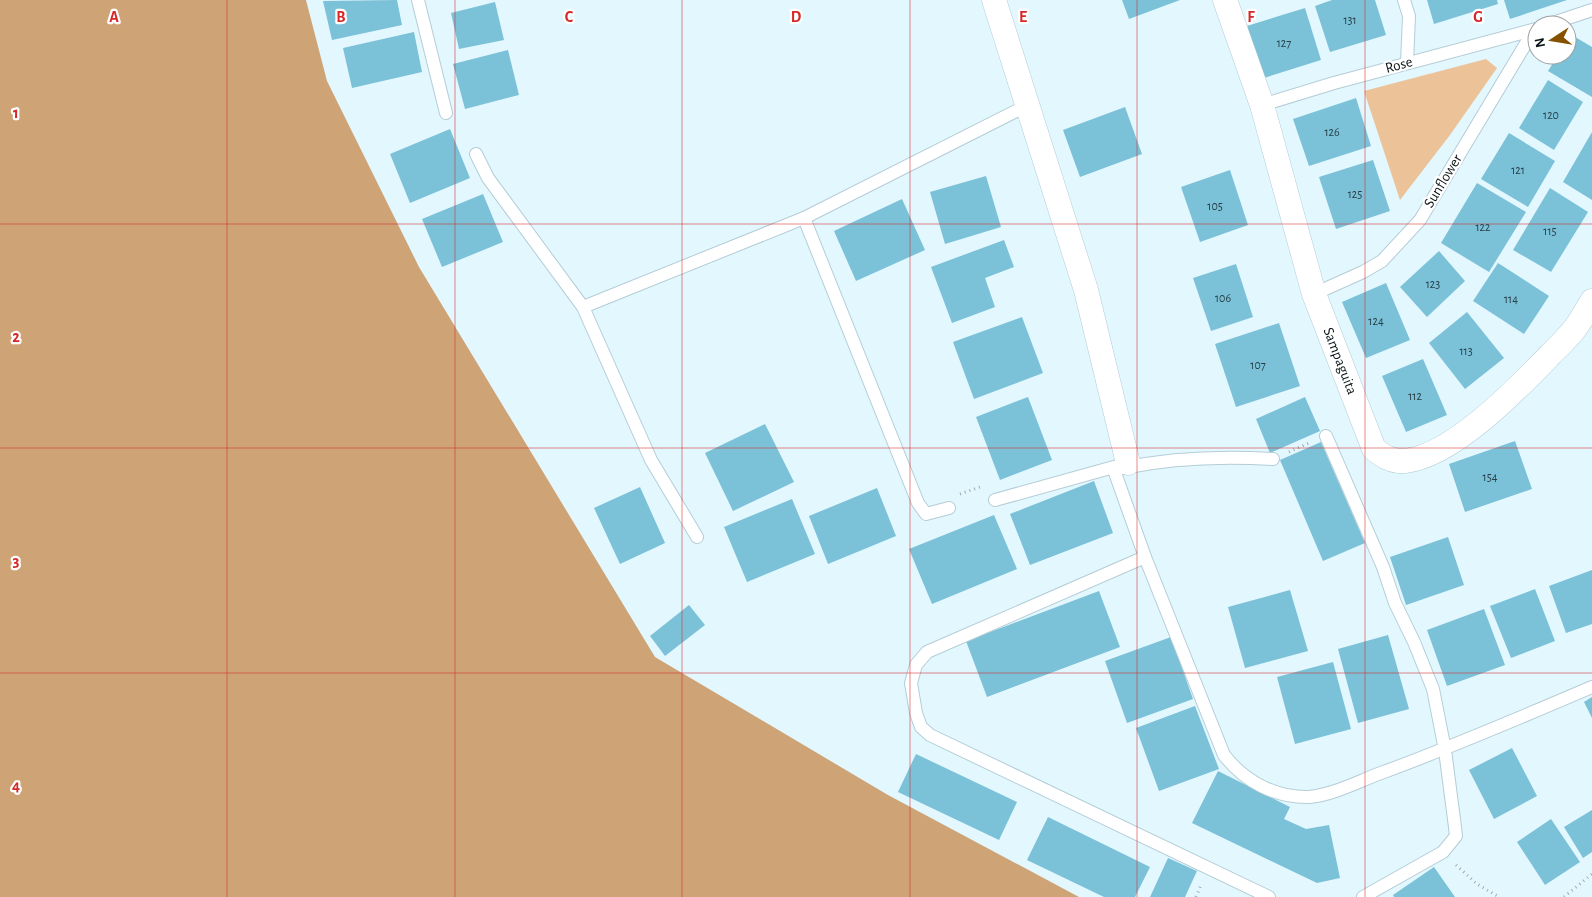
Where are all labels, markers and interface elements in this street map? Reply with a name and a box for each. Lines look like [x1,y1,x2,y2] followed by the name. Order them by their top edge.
[109,9,119,25] text: A
[336,9,346,25] text: B
[565,9,574,25] text: C
[791,9,802,25] text: D
[1019,9,1027,25] text: E
[1247,9,1255,25] text: F
[1473,9,1483,25] text: G
[1343,14,1357,26] house number: 131
[1527,15,1577,65] north arrow
[1532,36,1548,49] text: N
[1277,37,1291,49] house number: 127
[1384,54,1414,76] street label: Rose
[13,105,19,121] text: 1
[1543,109,1559,121] house number: 120
[1324,126,1340,138] house number: 126
[1421,151,1465,210] street label: Sunflower
[1511,164,1525,176] house number: 121
[1348,188,1362,200] house number: 125
[1207,200,1223,212] house number: 105
[1475,221,1491,233] house number: 122
[1543,225,1557,237] house number: 115
[1426,278,1440,290] house number: 123
[1215,292,1231,304] house number: 106
[1504,293,1518,305] house number: 114
[1368,315,1384,327] house number: 124
[1320,325,1360,397] street label: Sampaguita
[12,329,20,345] text: 2
[1459,345,1473,357] house number: 113
[1250,359,1266,371] house number: 107
[1408,390,1422,402] house number: 112
[1483,471,1498,483] house number: 154
[13,553,20,569] text: 3
[12,778,20,794] text: 4

